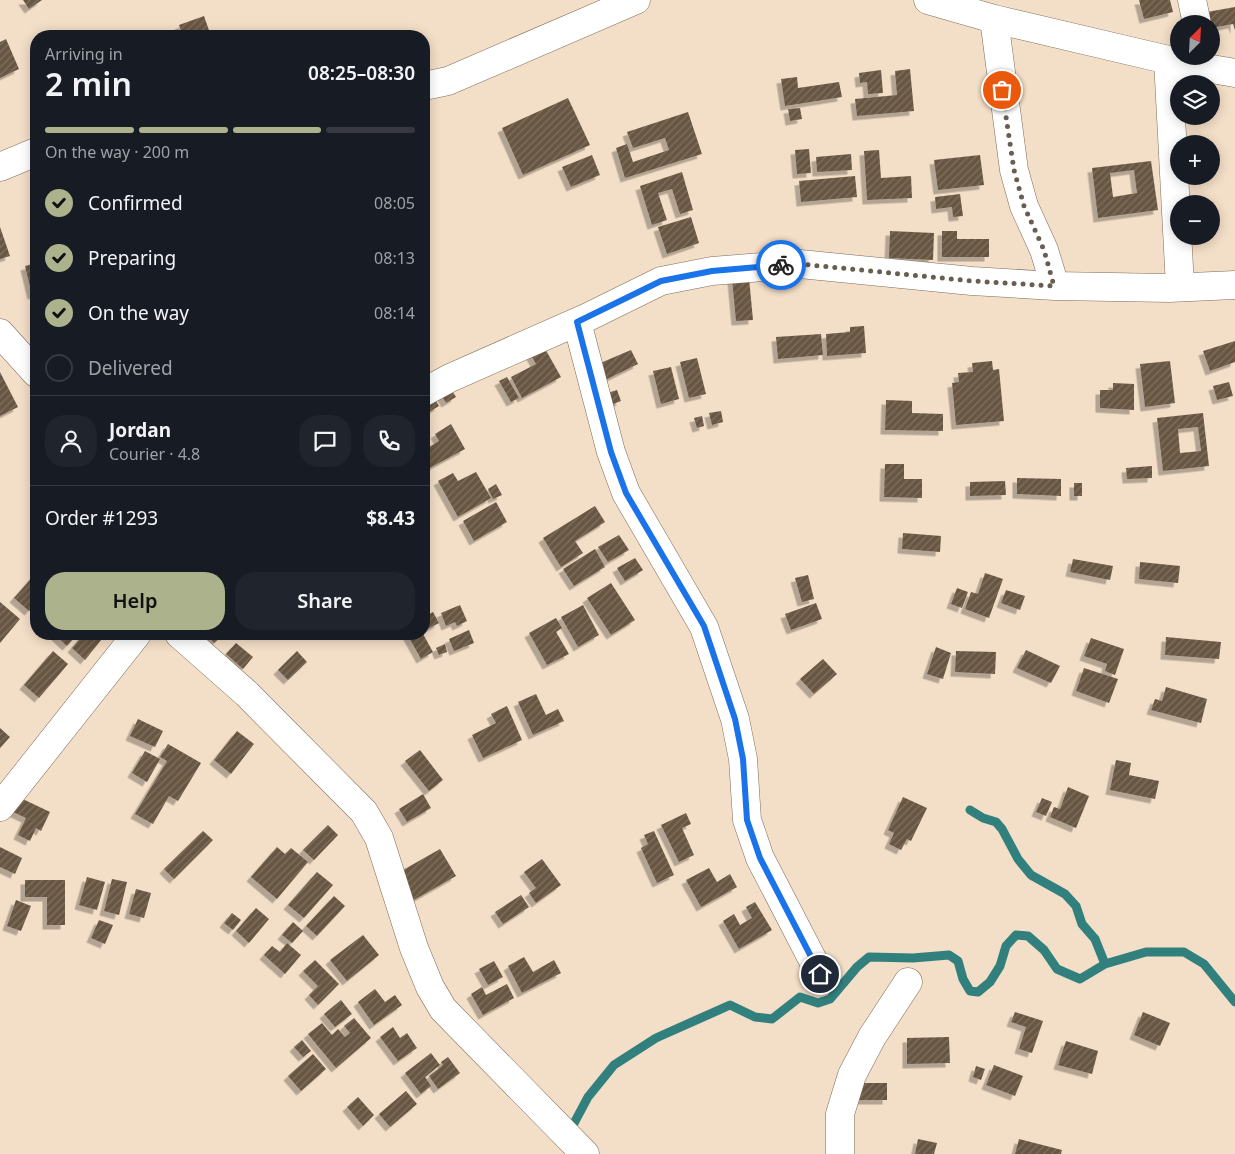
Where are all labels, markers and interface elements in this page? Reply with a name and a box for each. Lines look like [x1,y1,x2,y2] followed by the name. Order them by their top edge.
[1170,15,1220,65] north arrow
[1170,15,1220,245] map controls
[45,43,123,65] text: Arriving in
[308,60,415,86] text: 08:25–08:30
[45,62,132,105] text: 2 min
[981,69,1023,111] pin
[1170,75,1220,125] button: layers
[988,76,1016,104] icon: bag
[1170,135,1220,185] button: +
[45,141,189,163] text: On the way · 200 m
[45,189,73,217] icon: check
[88,190,183,216] text: Confirmed
[374,192,415,214] text: 08:05
[1170,195,1220,245] button: −
[756,240,806,290] courier
[45,244,73,272] icon: check
[88,245,176,271] text: Preparing
[374,247,415,269] text: 08:13
[767,251,795,279] icon: bike
[45,299,73,327] icon: check
[88,300,189,326] text: On the way
[374,302,415,324] text: 08:14
[88,355,173,381] text: Delivered
[45,415,97,467] button: person
[299,415,351,467] button: chat
[363,415,415,467] button: phone
[109,417,171,443] text: Jordan
[109,443,200,465] text: Courier · 4.8
[45,505,158,531] text: Order #1293
[366,505,415,531] text: $8.43
[45,572,225,630] button: Help
[235,572,415,630] button: Share
[799,953,841,995] pin
[806,960,834,988] icon: home

